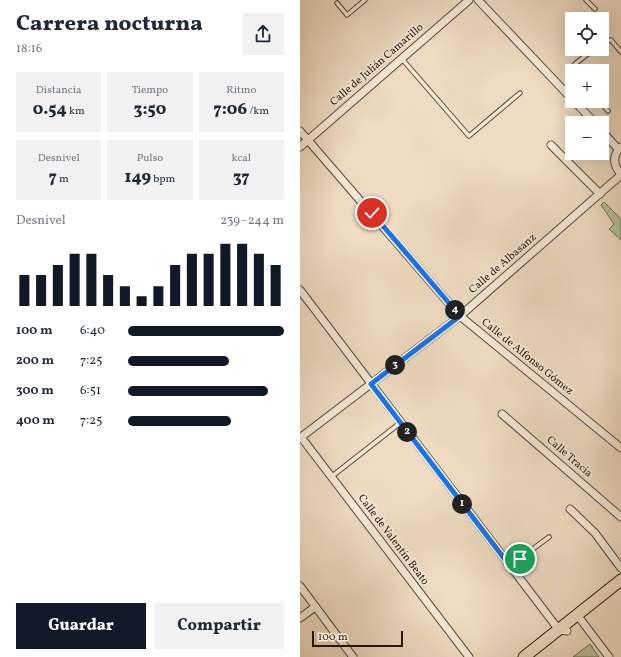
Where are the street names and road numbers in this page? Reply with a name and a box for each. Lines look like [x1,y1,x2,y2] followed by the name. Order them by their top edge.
[327,20,427,110] street label: Calle de Julián Camarillo
[466,230,540,298] street label: Calle de Albasanz
[478,315,577,399] street label: Calle de Alfonso Gómez
[543,433,595,481] street label: Calle Tracia
[354,492,432,589] street label: Calle de Valentín Beato

